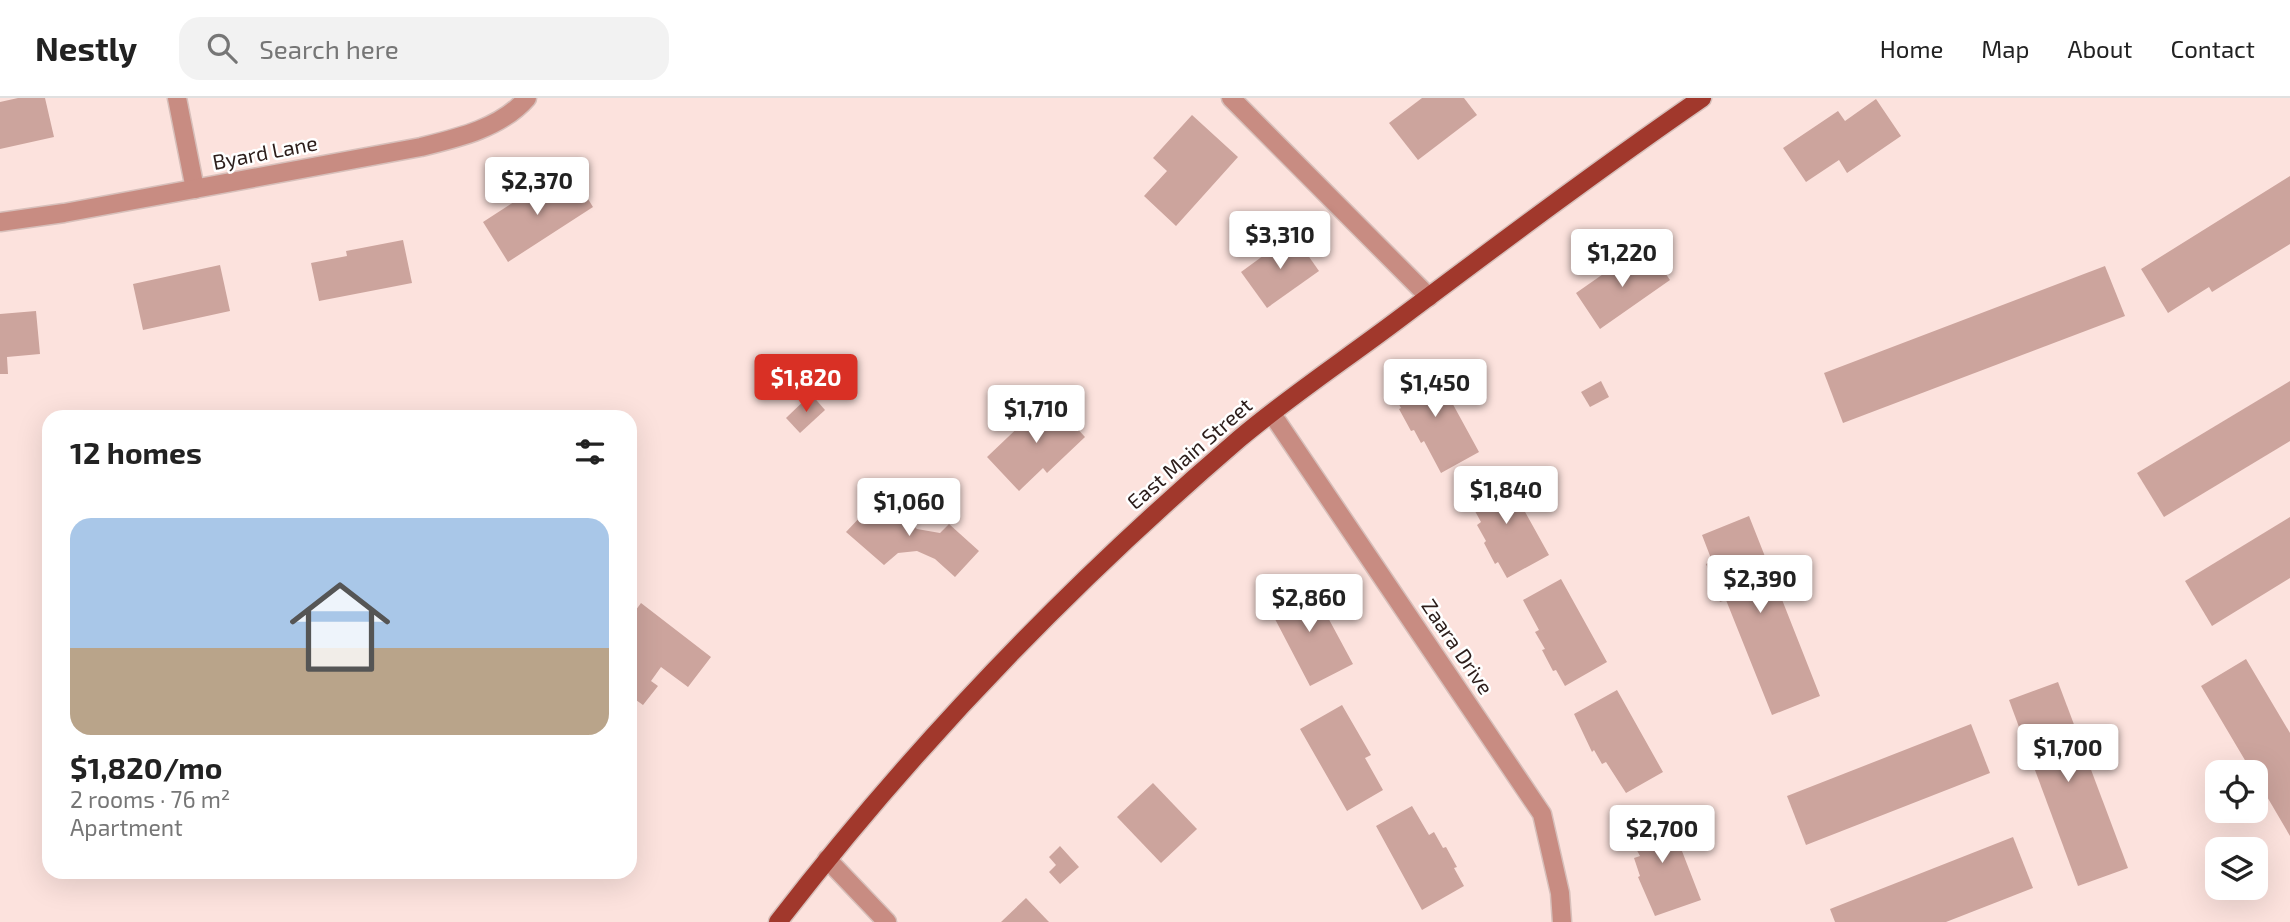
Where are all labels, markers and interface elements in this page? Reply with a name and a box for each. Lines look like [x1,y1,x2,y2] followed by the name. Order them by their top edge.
[179,17,669,80] search box
[35,28,137,68] text: Nestly
[203,29,241,67] icon: search
[259,33,399,64] text: Search here
[1880,34,1943,63] text: Home
[1981,34,2029,63] text: Map
[2067,34,2133,63] text: About
[2171,34,2255,63] text: Contact
[210,129,319,174] street label: Byard Lane
[480,158,594,217] pin: $2,370
[501,166,573,194] text: $2,370
[1223,212,1337,271] pin: $3,310
[1245,220,1315,248] text: $3,310
[1565,230,1679,289] pin: $1,220
[1587,238,1657,266] text: $1,220
[749,354,863,414] pin: $1,820
[1378,360,1492,419] pin: $1,450
[770,363,842,391] text: $1,820
[1400,368,1470,396] text: $1,450
[979,386,1093,445] pin: $1,710
[1122,392,1256,514] street label: East Main Street
[1004,394,1068,422] text: $1,710
[571,433,609,471] icon: filters
[70,434,202,470] text: 12 homes
[1449,466,1563,526] pin: $1,840
[1470,475,1542,503] text: $1,840
[852,478,966,538] pin: $1,060
[873,487,945,515] text: $1,060
[1703,556,1817,615] pin: $2,390
[277,564,403,690] icon: home
[1723,564,1797,592] text: $2,390
[1252,574,1366,634] pin: $2,860
[1272,583,1346,611] text: $2,860
[1417,594,1499,699] street label: Zaara Drive
[2011,724,2125,784] pin: $1,700
[2033,733,2103,761] text: $1,700
[70,749,222,785] text: $1,820/mo
[2205,760,2268,900] map controls
[2205,760,2268,823] button: locate
[70,785,230,813] text: 2 rooms · 76 m²
[1605,806,1719,865] pin: $2,700
[70,813,183,841] text: Apartment
[1626,814,1698,842] text: $2,700
[2205,837,2268,900] button: layers

